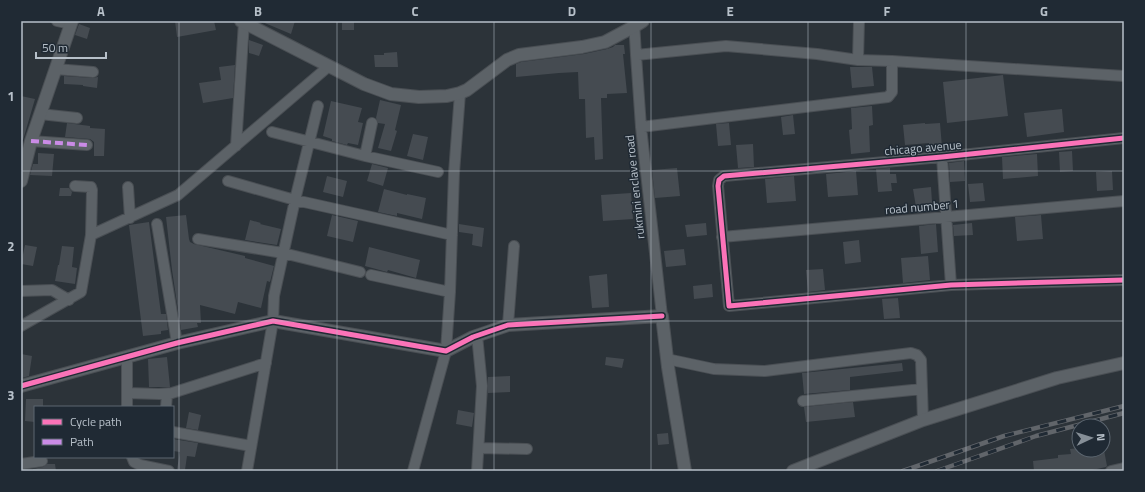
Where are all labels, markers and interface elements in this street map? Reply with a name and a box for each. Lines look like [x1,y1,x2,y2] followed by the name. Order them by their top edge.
[97,1,105,21] text: A
[254,1,262,21] text: B
[411,1,419,21] text: C
[568,1,576,21] text: D
[726,1,734,21] text: E
[884,1,891,21] text: F
[1040,1,1048,21] text: G
[36,34,106,60] scale bar
[42,38,68,57] text: 50 m
[7,86,15,106] text: 1
[620,134,649,240] street label: rukmini enclave road
[884,135,962,160] street label: chicago avenue
[884,194,960,219] street label: road number 1
[7,236,15,256] text: 2
[7,385,15,405] text: 3
[34,406,174,458] legend
[70,412,122,431] text: Cycle path
[1071,418,1111,458] north arrow
[70,432,94,451] text: Path
[1093,433,1109,442] text: N

